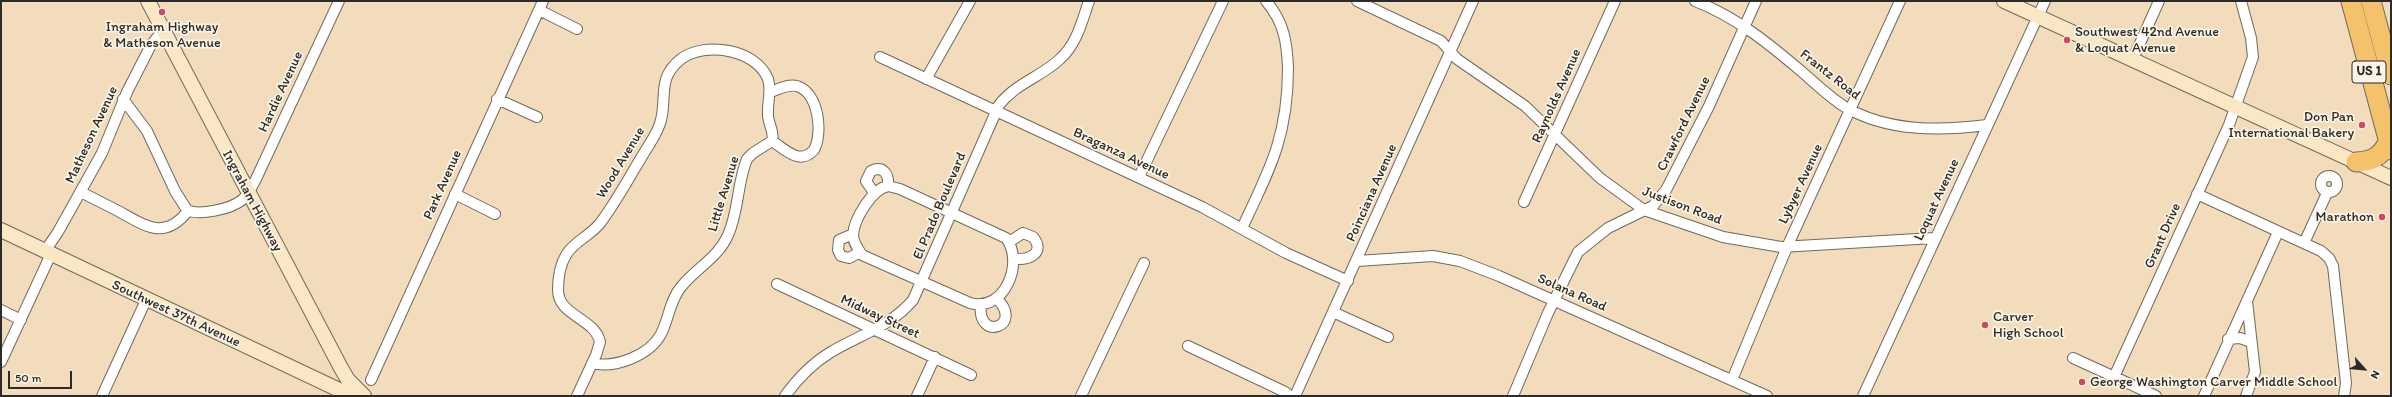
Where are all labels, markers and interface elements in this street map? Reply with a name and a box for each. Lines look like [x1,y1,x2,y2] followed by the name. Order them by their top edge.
[157,7,167,17] marker: Ingraham Highway & Matheson Avenue
[103,19,221,52] place label: Ingraham Highway & Matheson Avenue
[2075,24,2219,56] place label: Southwest 42nd Avenue & Loquat Avenue
[2062,35,2072,45] marker: Southwest 42nd Avenue & Loquat Avenue
[1529,46,1585,146] street label: Raynolds Avenue
[1796,46,1864,104] street label: Frantz Road
[255,49,307,135] street label: Hardie Avenue
[2352,61,2386,83] road number: US 1
[1654,74,1714,174] street label: Crawford Avenue
[62,84,122,186] street label: Matheson Avenue
[2229,109,2354,142] place label: Don Pan International Bakery
[2357,120,2367,130] marker: Don Pan International Bakery
[593,124,649,202] street label: Wood Avenue
[1070,124,1172,184] street label: Braganza Avenue
[1775,141,1827,227] street label: Lybyer Avenue
[1343,142,1401,244] street label: Poinciana Avenue
[218,147,286,255] street label: Ingraham Highway
[420,148,466,222] street label: Park Avenue
[910,150,970,262] street label: El Prado Boulevard
[705,154,743,234] street label: Little Avenue
[1911,156,1963,244] street label: Loquat Avenue
[1640,183,1724,229] street label: Justison Road
[2141,201,2185,271] street label: Grant Drive
[2316,209,2374,225] place label: Marathon
[2377,212,2387,222] marker: Marathon
[1535,270,1609,316] street label: Solana Road
[109,277,243,351] street label: Southwest 37th Avenue
[838,291,922,343] street label: Midway Street
[1993,309,2064,342] place label: Carver High School
[1980,320,1990,330] marker: Carver High School
[2344,349,2384,389] north arrow
[10,363,74,389] scale bar
[2368,368,2383,381] text: N
[15,371,41,385] text: 50 m
[2090,374,2337,390] place label: George Washington Carver Middle School
[2077,377,2087,387] marker: George Washington Carver Middle School

